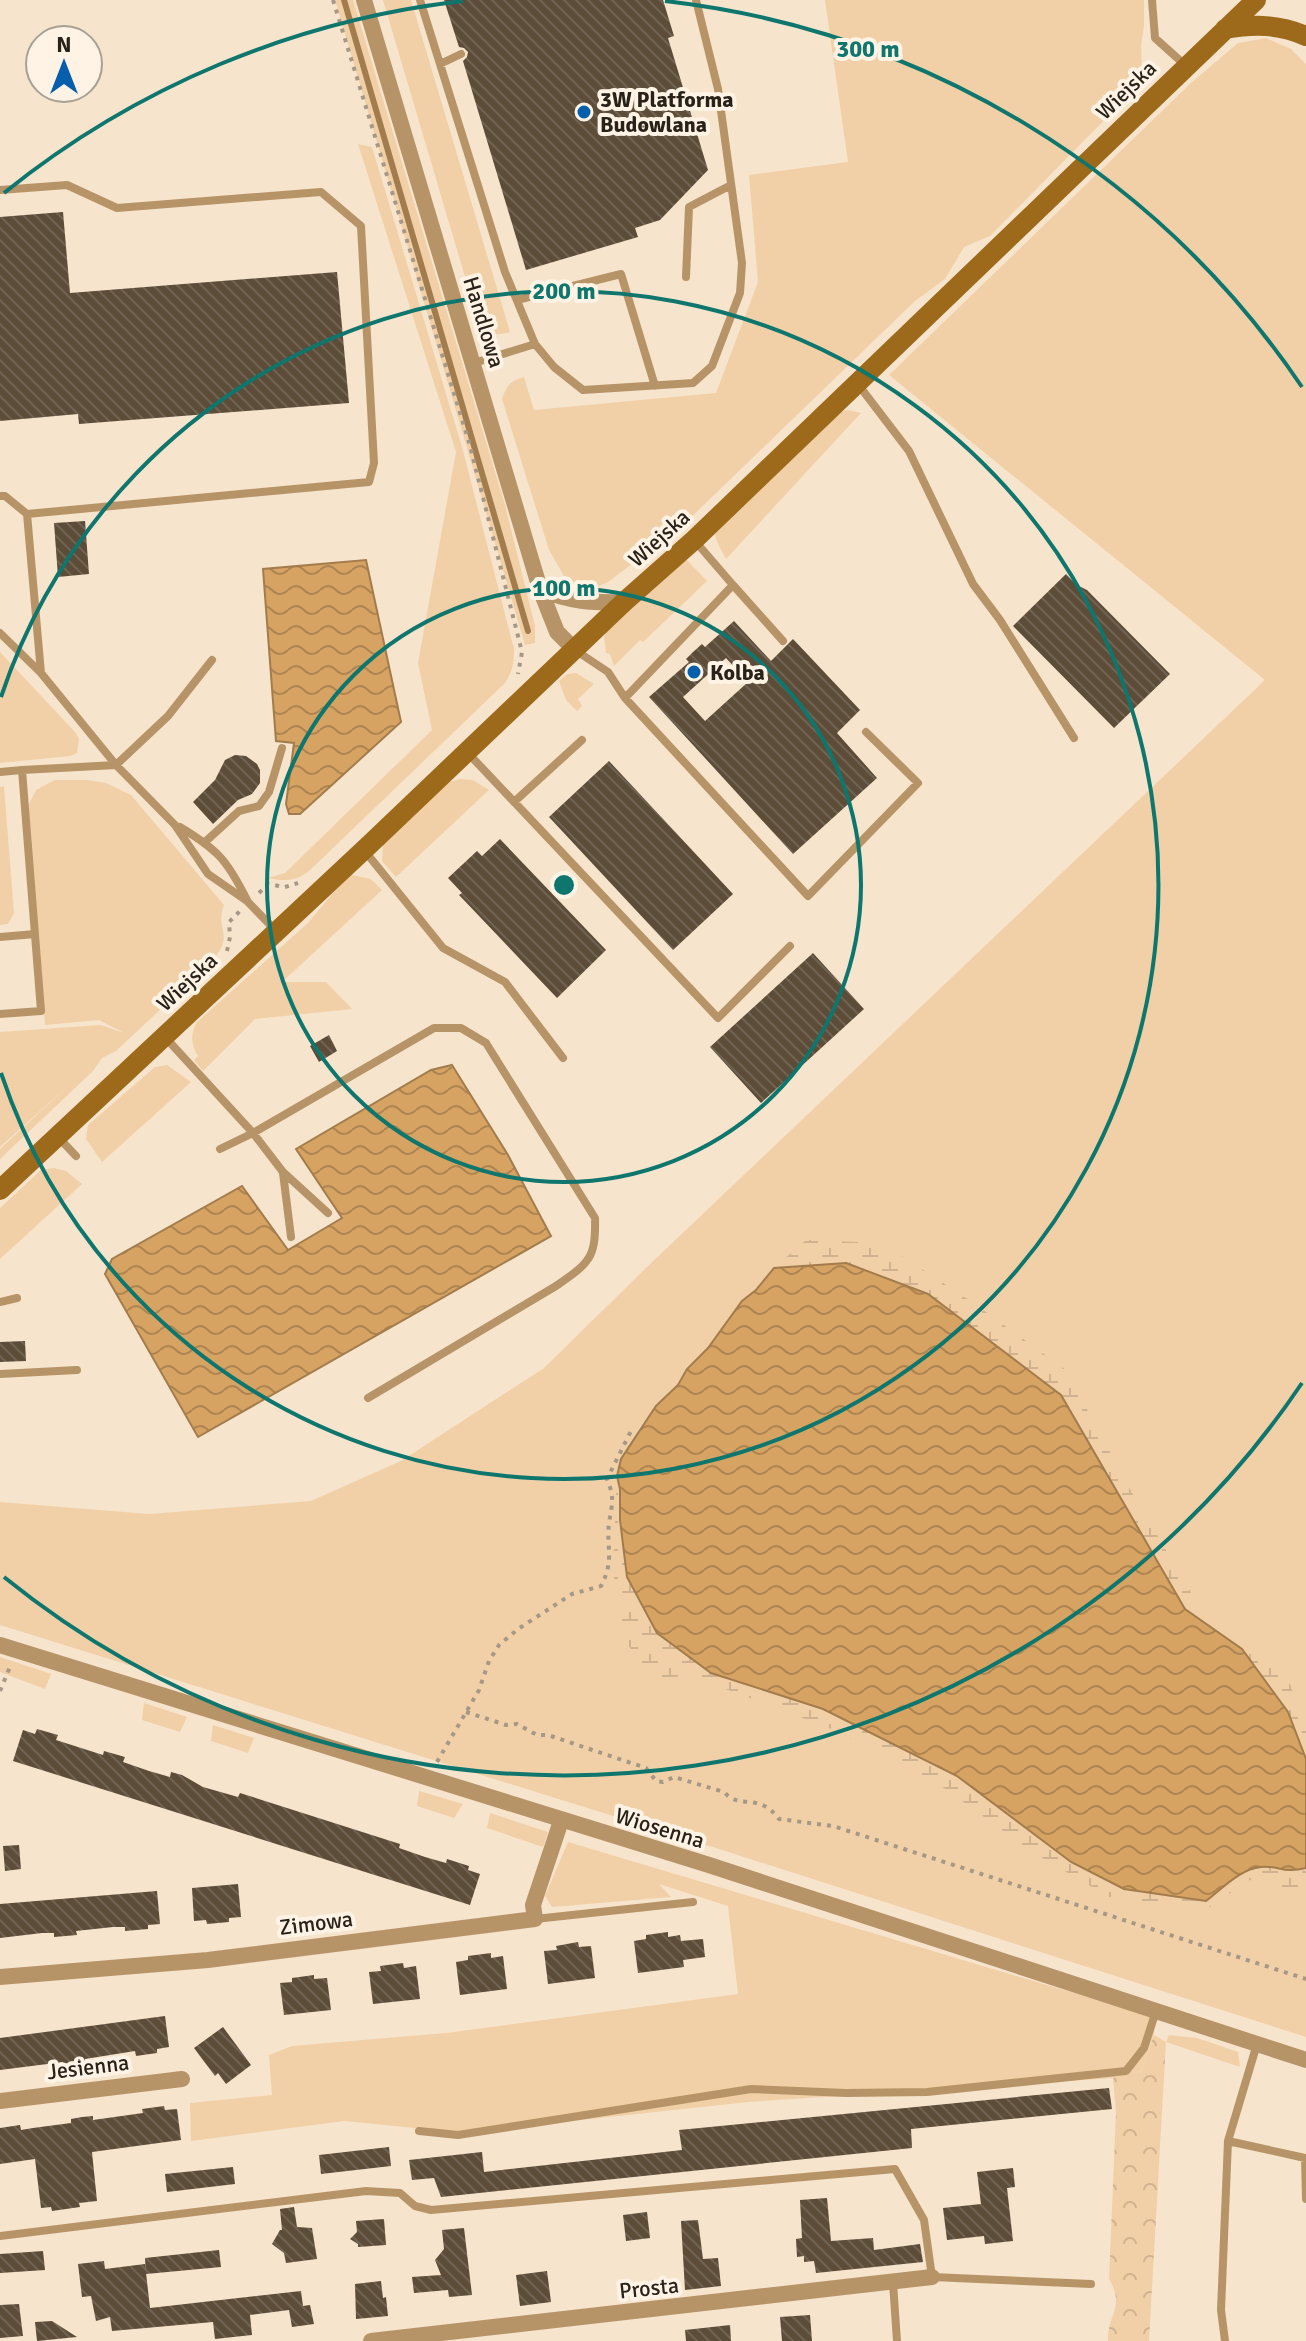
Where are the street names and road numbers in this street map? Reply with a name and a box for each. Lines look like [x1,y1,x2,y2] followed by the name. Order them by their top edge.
[1090,55,1162,125] street label: Wiejska
[457,273,511,371] street label: Handlowa
[623,503,695,573] street label: Wiejska
[151,947,223,1017] street label: Wiejska
[612,1802,708,1854] street label: Wiosenna
[278,1905,354,1941] street label: Zimowa
[45,2049,131,2085] street label: Jesienna
[618,2271,680,2305] street label: Prosta

